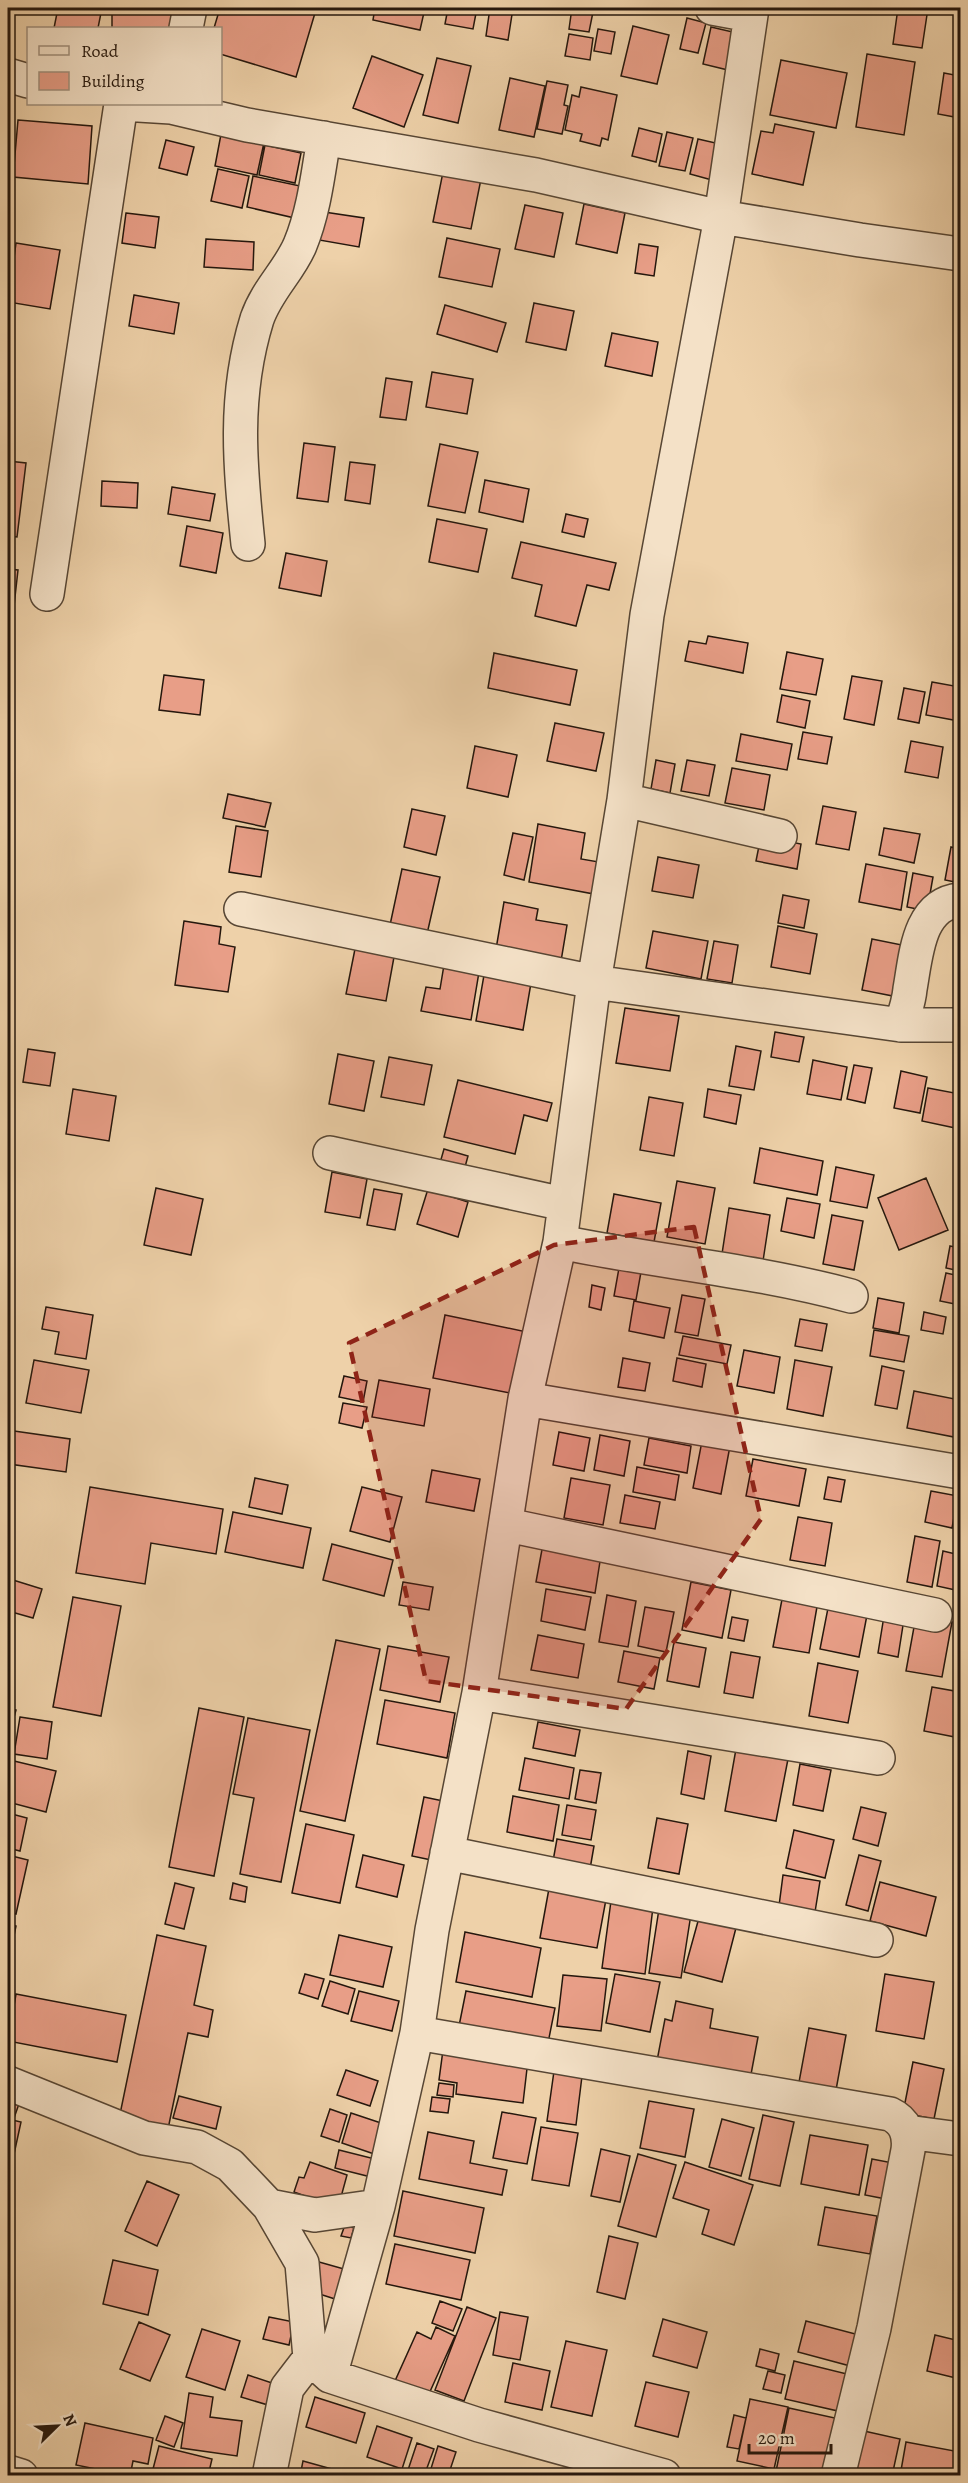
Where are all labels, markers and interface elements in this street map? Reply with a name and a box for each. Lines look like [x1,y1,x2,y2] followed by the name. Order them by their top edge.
[27,27,222,105] legend
[81,39,119,63] text: Road
[81,69,145,93] text: Building
[27,2396,87,2456] north arrow
[57,2411,82,2430] text: N
[749,2417,832,2455] scale bar
[758,2426,795,2450] text: 20 m

